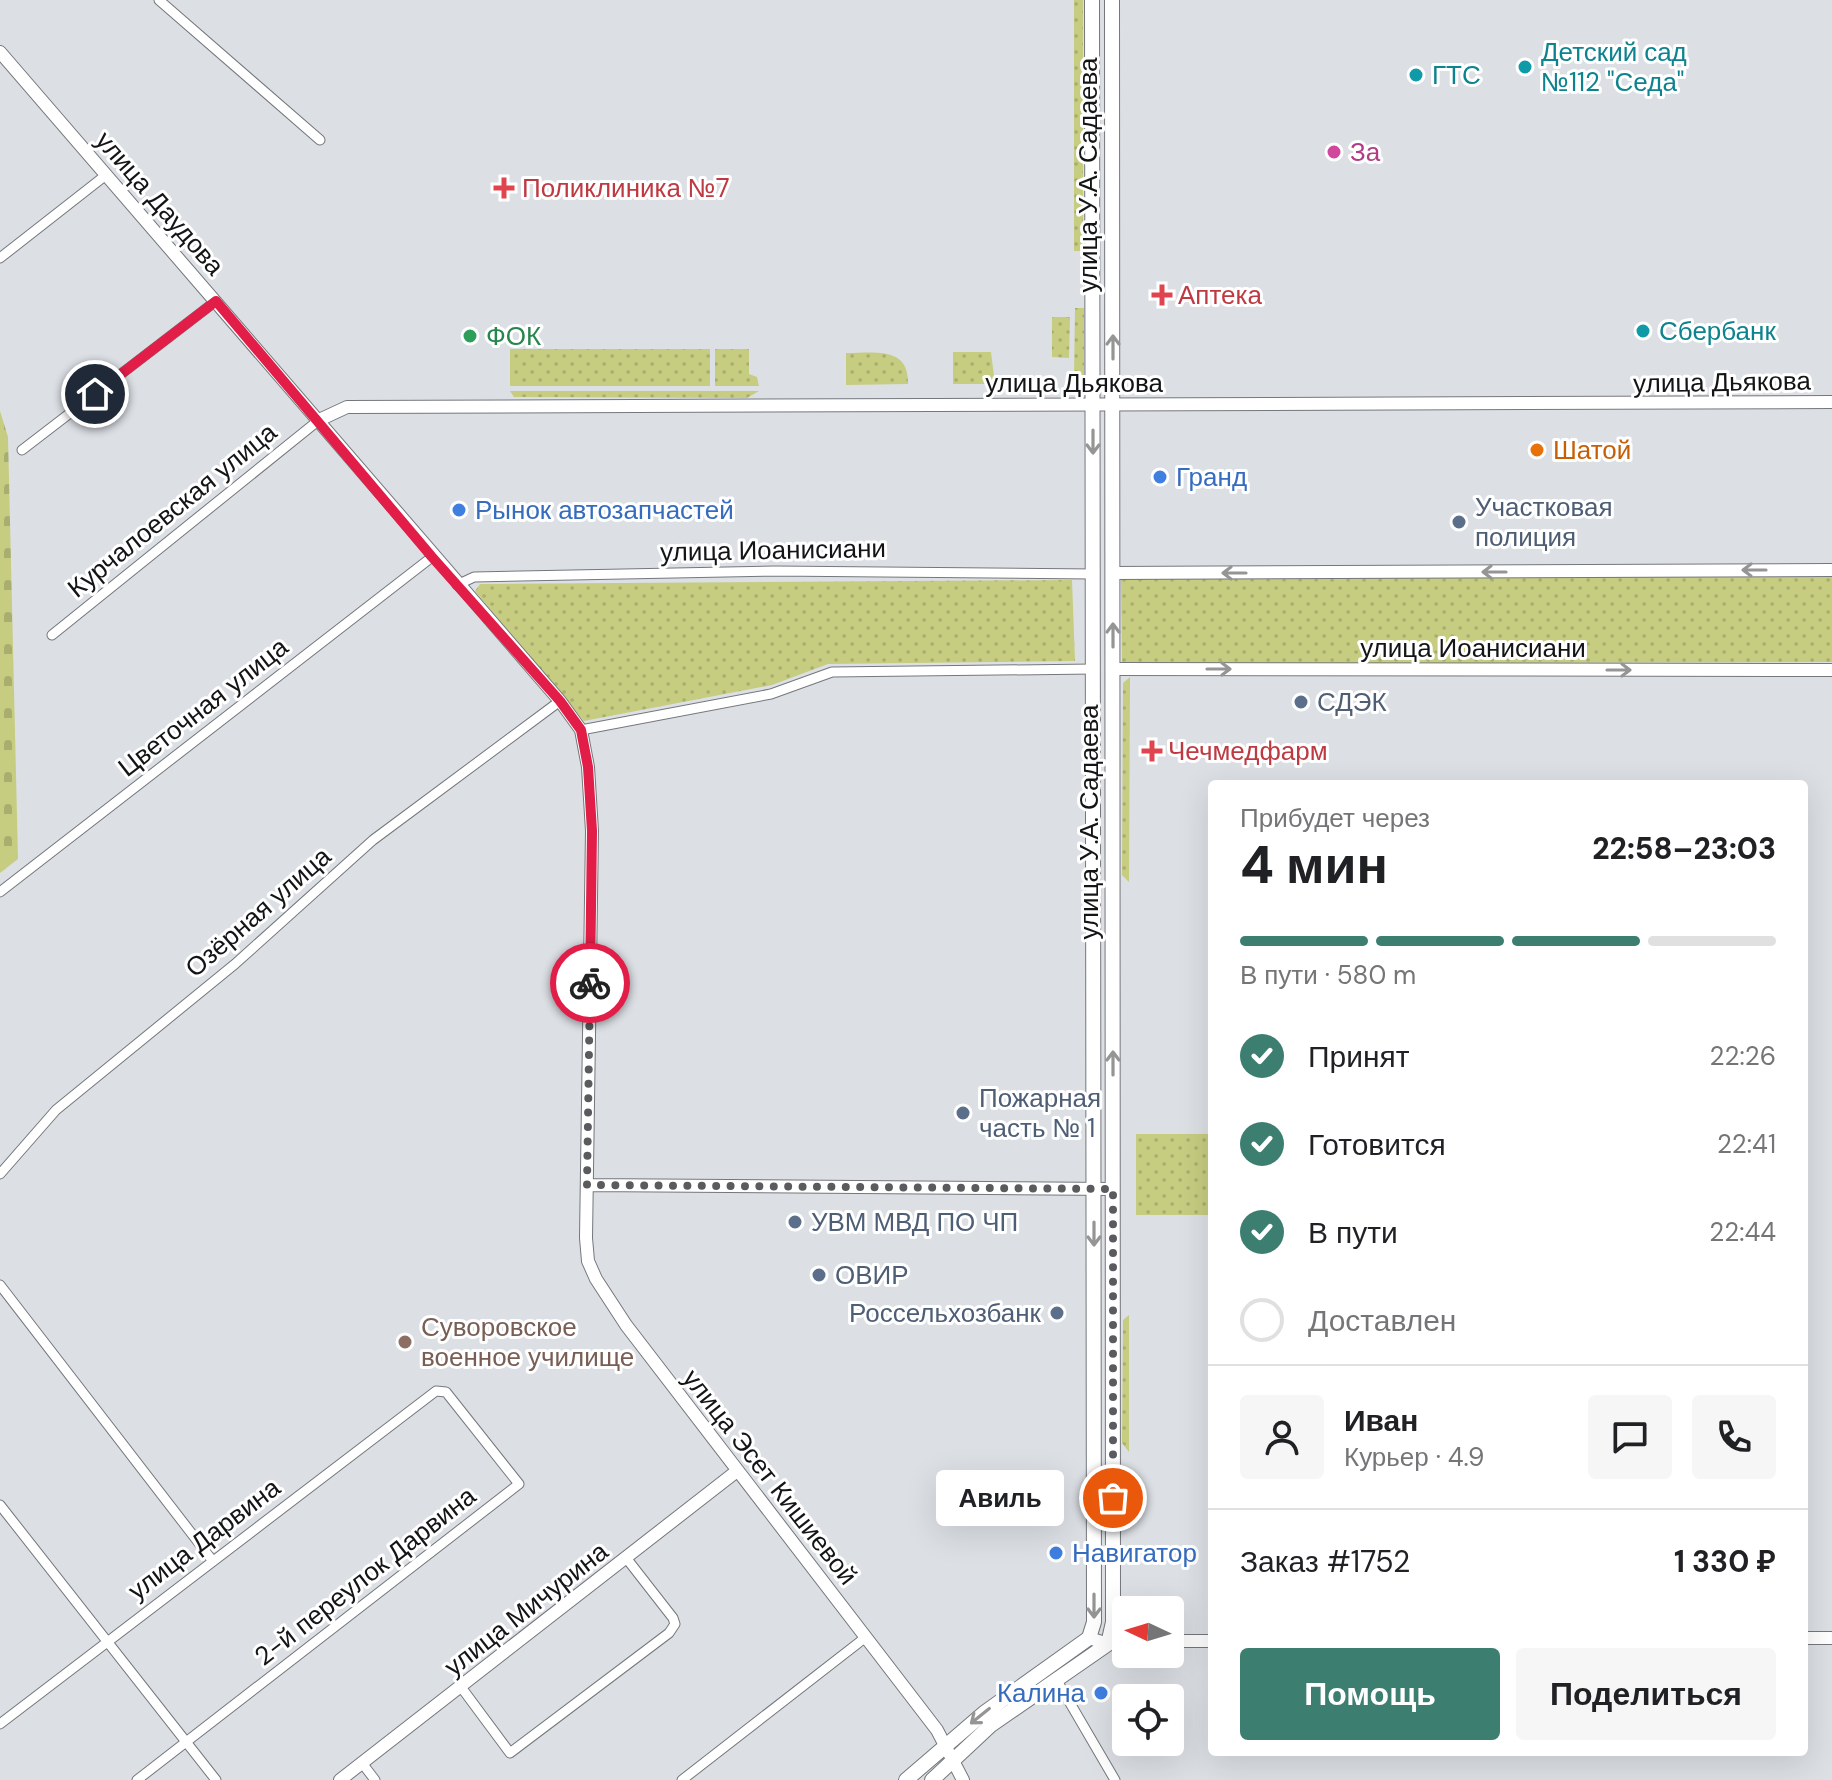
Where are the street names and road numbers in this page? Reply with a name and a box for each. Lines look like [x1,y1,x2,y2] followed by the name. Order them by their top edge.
[1071,57,1105,293] street label: улица У.А. Садаева
[88,124,232,282] street label: улица Даудова
[1633,363,1812,401] street label: улица Дьякова
[985,366,1163,400] street label: улица Дьякова
[60,415,284,605] street label: Курчалоевская улица
[660,531,886,569] street label: улица Иоанисиани
[111,630,295,784] street label: Цветочная улица
[1360,631,1586,665] street label: улица Иоанисиани
[1072,704,1106,940] street label: улица У.А. Садаева
[178,839,338,985] street label: Озёрная улица
[675,1362,865,1592] street label: улица Эсет Кишиевой
[121,1470,287,1607] street label: улица Дарвина
[247,1479,483,1673] street label: 2-й переулок Дарвина
[437,1534,615,1684] street label: улица Мичурина

